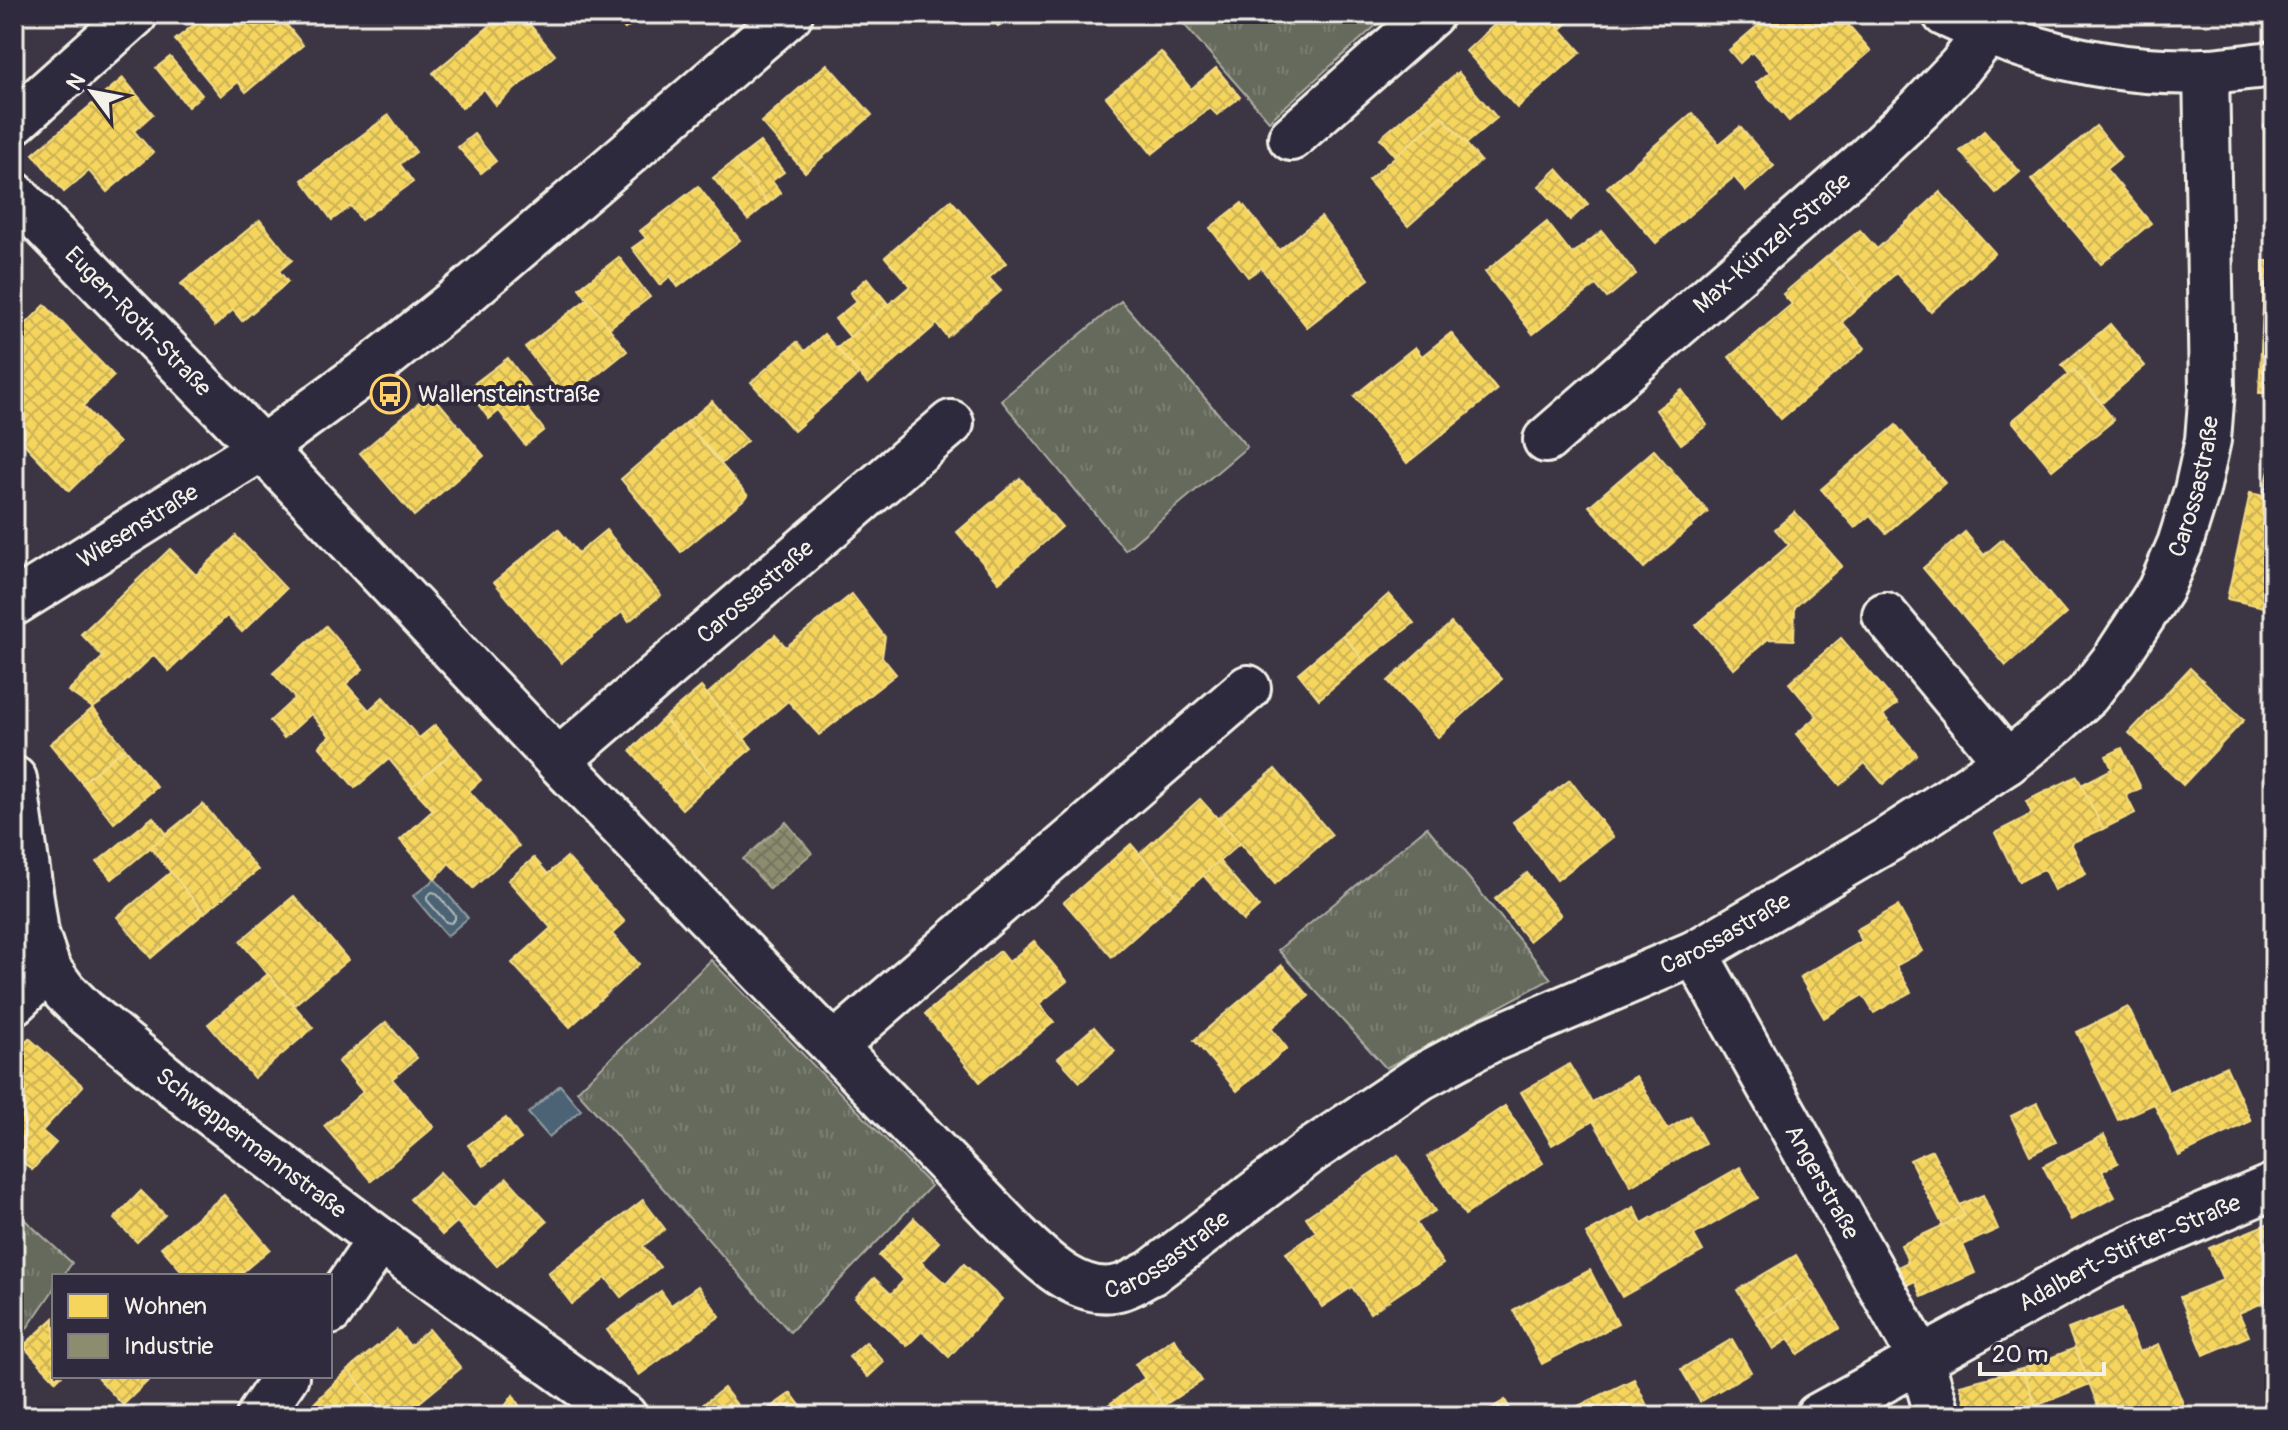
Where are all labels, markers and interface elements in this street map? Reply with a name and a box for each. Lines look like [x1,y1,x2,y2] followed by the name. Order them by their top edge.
[52,52,132,132] north arrow
[60,68,92,96] text: N
[1687,166,1857,320] street label: Max-Künzel-Straße
[58,241,218,403] street label: Eugen-Roth-Straße
[369,373,411,415] bus stop icon: Wallensteinstraße
[418,380,600,409] place label: Wallensteinstraße
[2162,415,2225,562] street label: Carossastraße
[72,477,204,575] street label: Wiesenstraße
[691,534,820,650] street label: Carossastraße
[1656,886,1796,981] street label: Carossastraße
[150,1061,352,1225] street label: Schweppermannstraße
[1778,1120,1866,1245] street label: Angerstraße
[2013,1188,2245,1318] street label: Adalbert-Stifter-Straße
[1103,1204,1236,1305] street label: Carossastraße
[52,1274,332,1378] legend
[124,1292,207,1321] text: Wohnen
[1980,1326,2104,1376] scale bar
[124,1332,213,1361] text: Industrie
[1992,1340,2048,1369] text: 20 m

